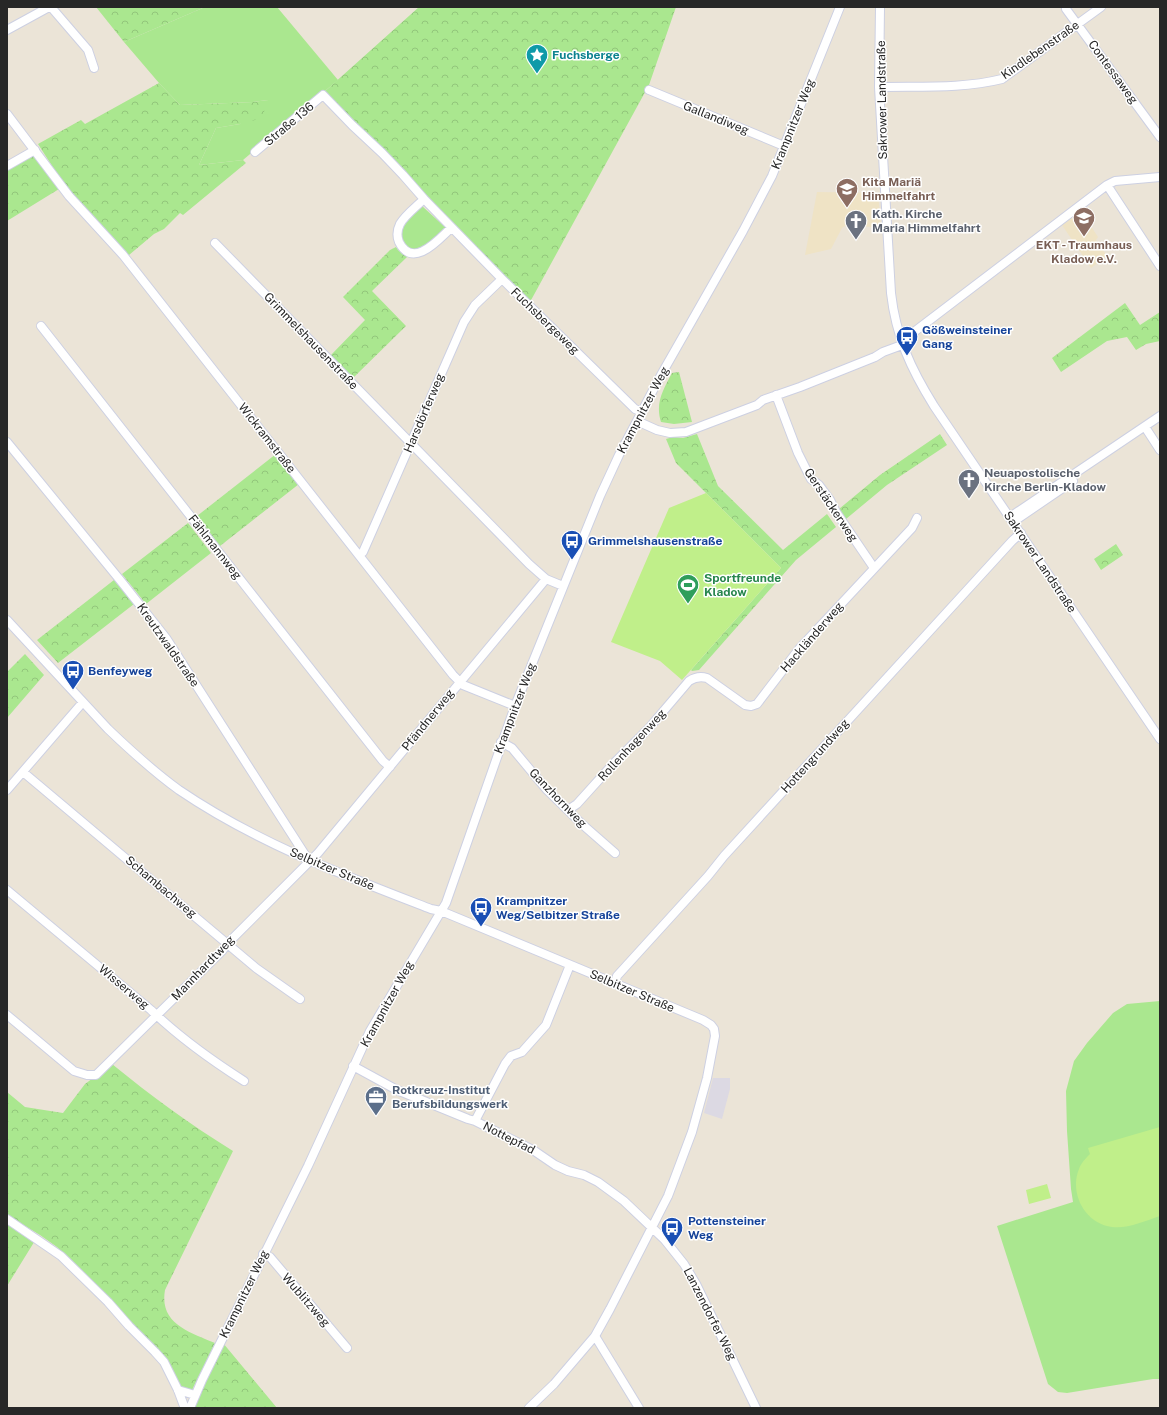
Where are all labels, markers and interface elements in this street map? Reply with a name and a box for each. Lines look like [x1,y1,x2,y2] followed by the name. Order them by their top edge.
[998,18,1082,82] street label: Kindlebenstraße
[1085,38,1141,106] street label: Contessaweg
[874,40,890,160] street label: Sakrower Landstraße
[524,42,550,75] place icon: Fuchsberge
[552,48,620,62] place label: Fuchsberge
[768,77,818,171] street label: Krampnitzer Weg
[681,98,751,138] street label: Gallandiweg
[261,99,317,149] street label: Straße 136
[862,175,935,203] place label: Kita Mariä Himmelfahrt
[834,176,860,209] school or university icon: Kita Mariä Himmelfahrt
[1071,205,1097,238] school or university icon: EKT - Traumhaus Kladow e.V.
[872,207,981,235] place label: Kath. Kirche Maria Himmelfahrt
[843,208,869,241] church icon: Kath. Kirche Maria Himmelfahrt
[1036,238,1132,266] place label: EKT - Traumhaus Kladow e.V.
[508,285,582,357] street label: Fuchsbergeweg
[261,290,361,393] street label: Grimmelshausenstraße
[922,323,1012,351] place label: Gößweinsteiner Gang
[894,324,920,357] bus stop icon: Gößweinsteiner Gang
[614,364,672,456] street label: Krampnitzer Weg
[401,371,447,455] street label: Harsdörferweg
[235,400,299,476] street label: Wickramstraße
[801,466,861,544] street label: Gerstäckerweg
[984,466,1106,494] place label: Neuapostolische Kirche Berlin-Kladow
[956,467,982,500] church icon: Neuapostolische Kirche Berlin-Kladow
[1001,509,1079,616] street label: Sakrower Landstraße
[185,512,245,582] street label: Fählmannweg
[559,528,585,561] bus stop icon: Grimmelshausenstraße
[588,534,723,548] place label: Grimmelshausenstraße
[704,571,781,599] place label: Sportfreunde Kladow
[675,572,701,605] sports icon: Sportfreunde Kladow
[778,599,846,675] street label: Hackländerweg
[134,601,202,690] street label: Kreutzwaldstraße
[60,658,86,691] bus stop icon: Benfeyweg
[491,661,539,755] street label: Krampnitzer Weg
[88,664,153,678] place label: Benfeyweg
[399,686,457,754] street label: Pfändnerweg
[595,706,669,784] street label: Rollenhagenweg
[778,716,852,796] street label: Hottengrundweg
[526,766,590,830] street label: Ganzhornweg
[287,845,377,893] street label: Selbitzer Straße
[123,853,199,921] street label: Schambachweg
[496,894,620,922] place label: Krampnitzer Weg/Selbitzer Straße
[468,895,494,928] bus stop icon: Krampnitzer Weg/Selbitzer Straße
[169,933,237,1003] street label: Mannhardtweg
[358,958,416,1050] street label: Krampnitzer Weg
[96,962,152,1012] street label: Wisserweg
[587,967,677,1015] street label: Selbitzer Straße
[392,1083,508,1111] place label: Rotkreuz-Institut Berufsbildungswerk
[363,1084,389,1117] office icon: Rotkreuz-Institut Berufsbildungswerk
[481,1119,537,1157] street label: Nottepfad
[688,1214,766,1242] place label: Pottensteiner Weg
[659,1215,685,1248] bus stop icon: Pottensteiner Weg
[217,1248,271,1340] street label: Krampnitzer Weg
[681,1265,739,1363] street label: Lanzendorfer Weg
[279,1271,333,1329] street label: Wublitzweg

